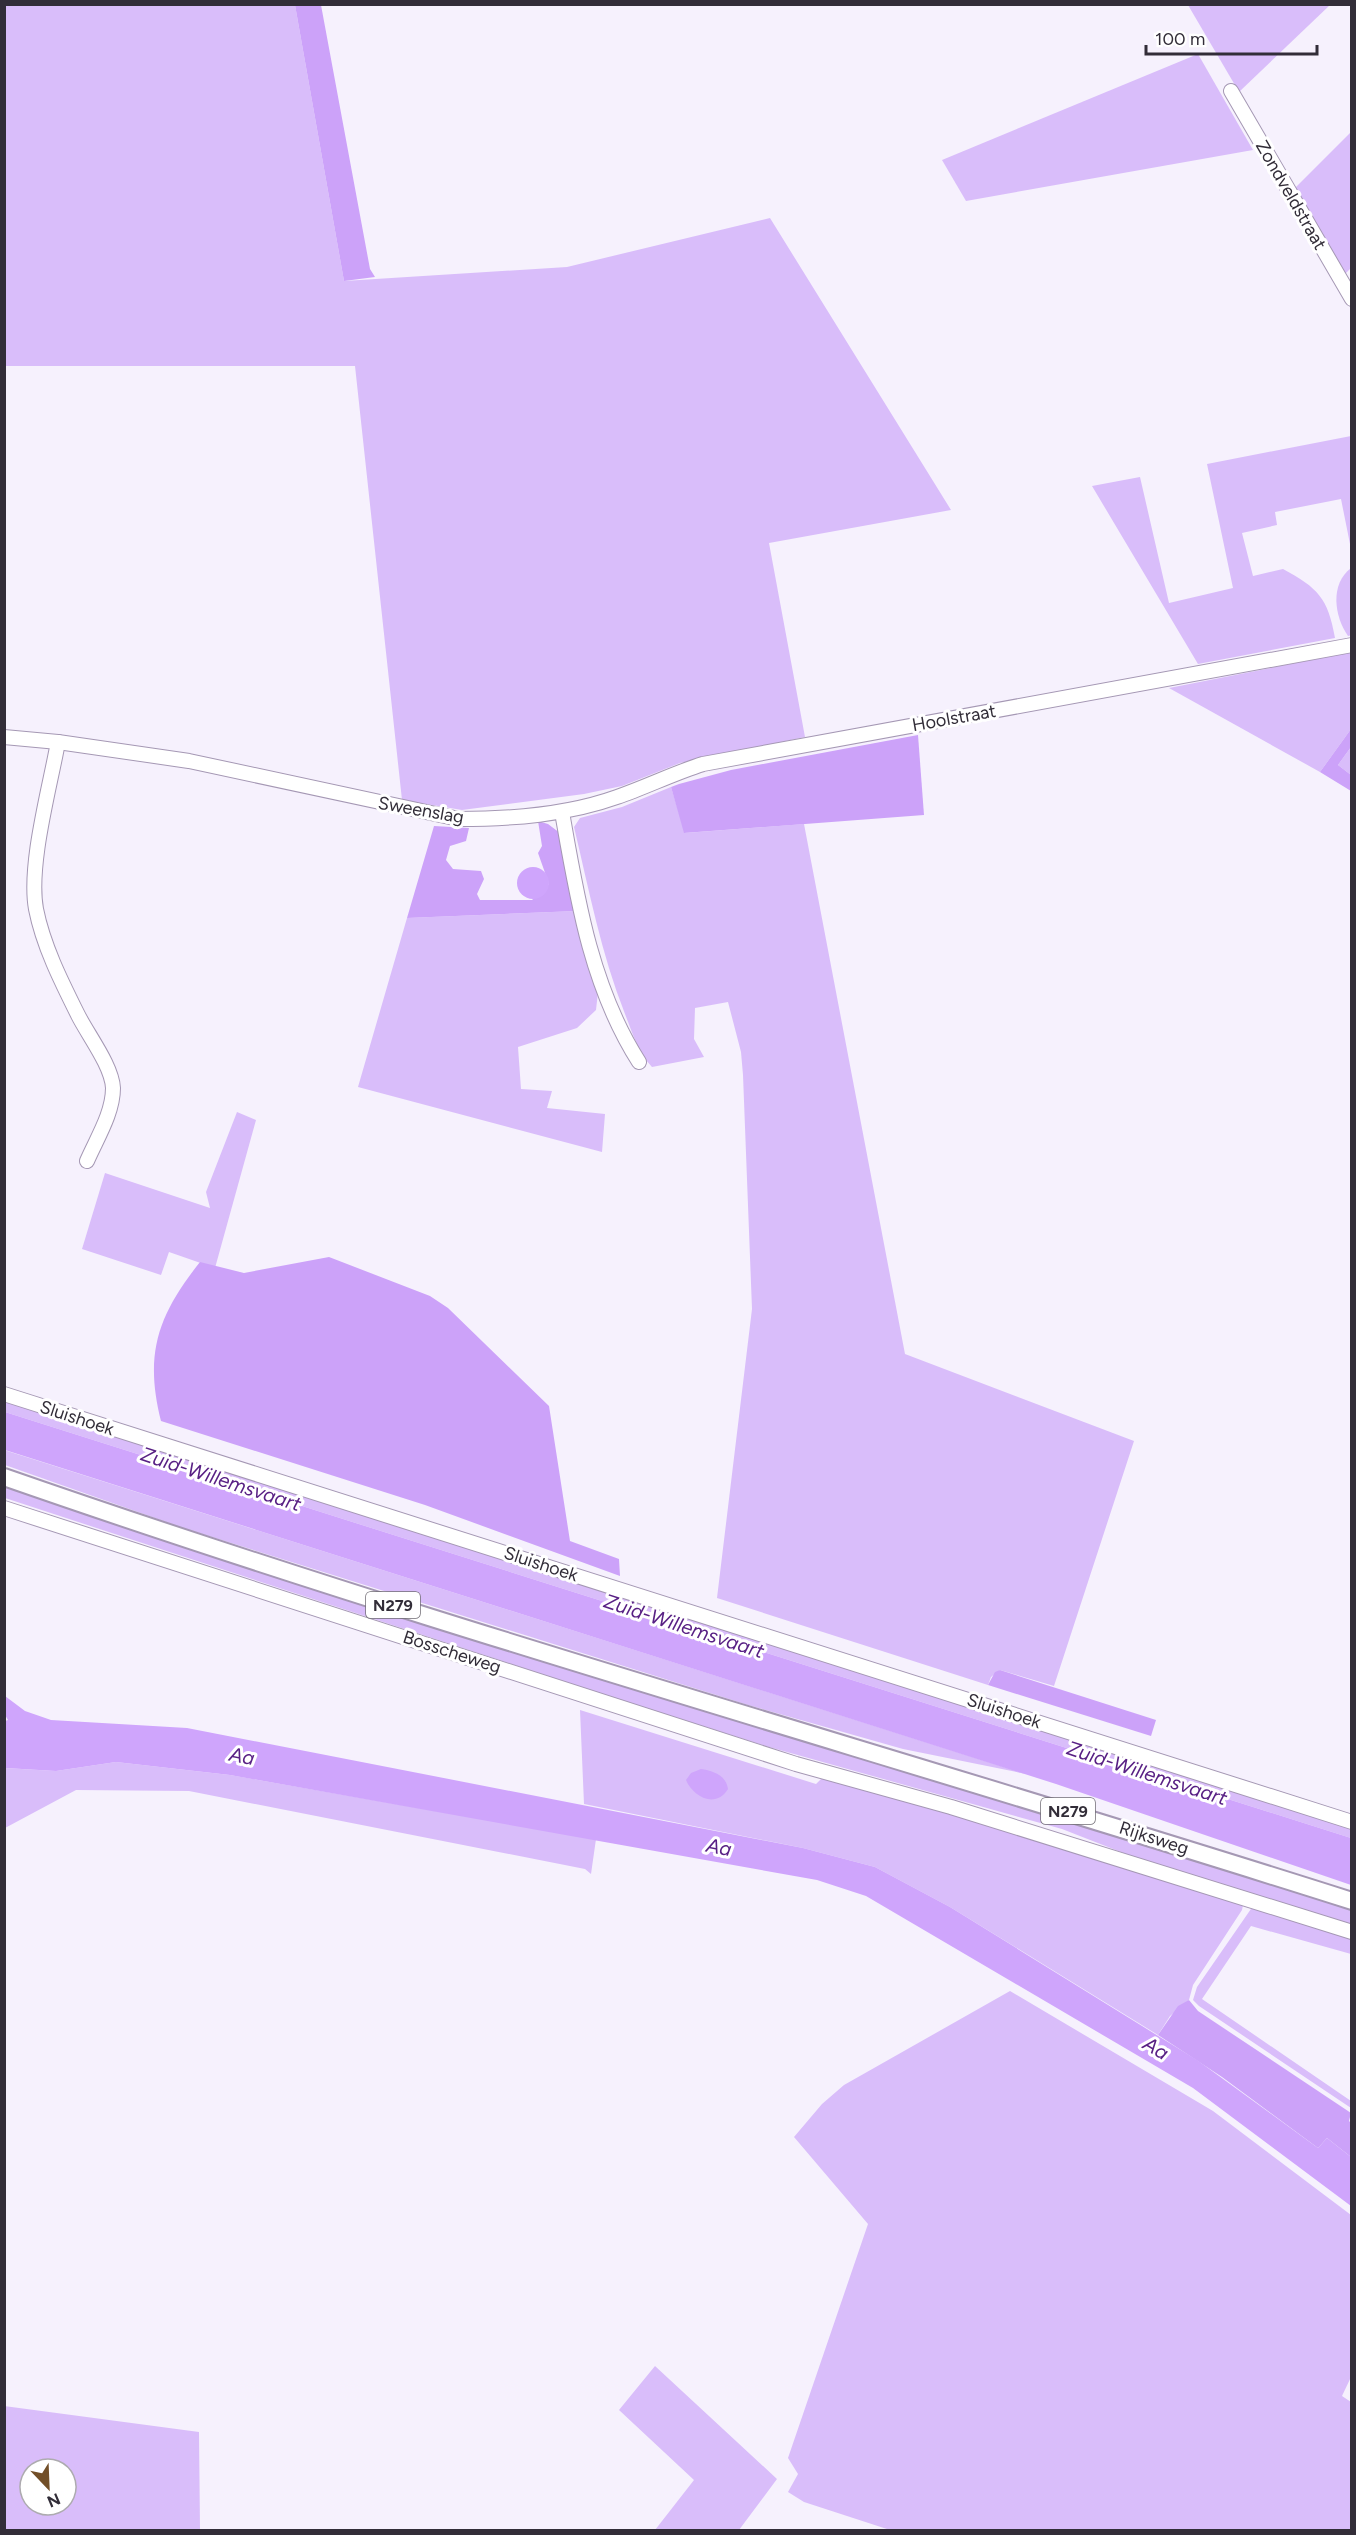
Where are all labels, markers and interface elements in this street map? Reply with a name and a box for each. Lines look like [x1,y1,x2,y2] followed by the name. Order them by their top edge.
[1146,18,1317,56] scale bar
[1155,28,1205,50] text: 100 m
[1251,136,1331,254] street label: Zondveldstraat
[910,700,998,736] street label: Hoolstraat
[376,792,466,828] street label: Sweenslag
[37,1396,117,1440] street label: Sluishoek
[138,1442,304,1516] water label: Zuid-Willemsvaart
[501,1542,581,1586] street label: Sluishoek
[601,1589,767,1663] water label: Zuid-Willemsvaart
[366,1592,420,1618] road number: N279
[400,1626,504,1678] street label: Bosscheweg
[964,1689,1044,1733] street label: Sluishoek
[1064,1736,1230,1810] water label: Zuid-Willemsvaart
[226,1742,257,1770] water label: Aa
[1041,1798,1095,1824] road number: N279
[1117,1816,1191,1860] street label: Rijksweg
[703,1833,734,1861] water label: Aa
[1138,2031,1173,2065] water label: Aa
[18,2457,78,2517] north arrow
[44,2489,63,2512] text: N

